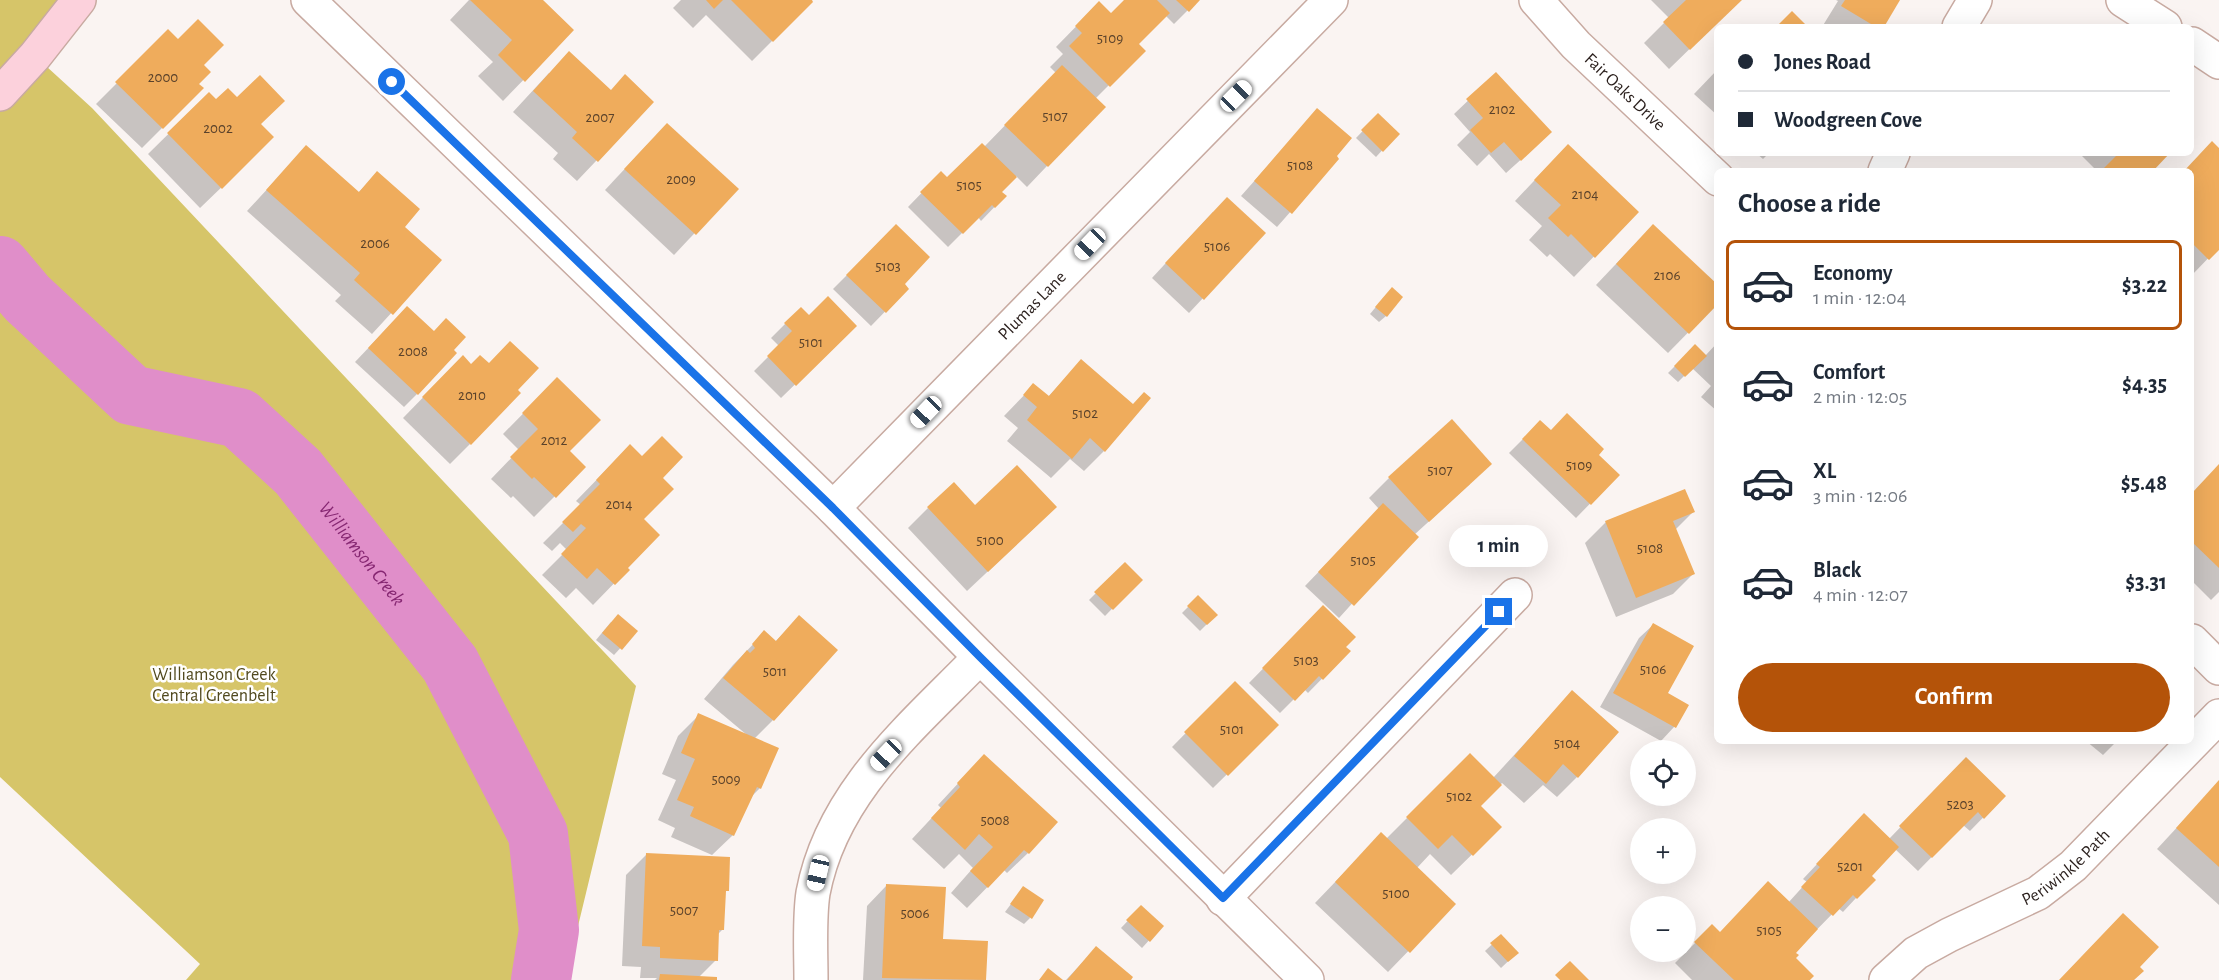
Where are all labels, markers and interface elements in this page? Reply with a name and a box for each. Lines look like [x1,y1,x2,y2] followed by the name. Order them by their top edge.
[1097,31,1123,46] house number: 5109
[1581,50,1669,134] street label: Fair Oaks Drive
[1774,51,1871,73] text: Jones Road
[378,68,405,95] route start
[148,70,178,85] house number: 2000
[1217,77,1255,115] car
[1489,102,1516,117] house number: 2102
[1042,109,1068,124] house number: 5107
[1774,109,1922,131] text: Woodgreen Cove
[586,110,614,125] house number: 2007
[203,121,233,136] house number: 2002
[1287,158,1313,173] house number: 5108
[666,172,696,187] house number: 2009
[956,178,982,193] house number: 5105
[1571,187,1599,202] house number: 2104
[1738,190,1881,217] text: Choose a ride
[1071,225,1109,263] car
[360,236,390,251] house number: 2006
[1204,239,1230,254] house number: 5106
[1741,258,1795,312] icon: car
[875,259,901,274] house number: 5103
[1813,262,1893,284] text: Economy
[995,268,1070,344] street label: Plumas Lane
[1654,268,1680,283] house number: 2106
[2122,274,2167,296] text: $3.22
[1813,288,1906,308] text: 1 min · 12:04
[799,335,823,350] house number: 5101
[398,344,428,359] house number: 2008
[1741,357,1795,411] icon: car
[1813,361,1885,383] text: Comfort
[2122,373,2167,395] text: $4.35
[1813,387,1907,407] text: 2 min · 12:05
[458,388,486,403] house number: 2010
[907,393,945,431] car
[1072,406,1098,421] house number: 5102
[541,433,568,448] house number: 2012
[1741,456,1795,510] icon: car
[1566,458,1592,473] house number: 5109
[1813,460,1836,482] text: XL
[1427,463,1453,478] house number: 5107
[2121,472,2167,494] text: $5.48
[1813,486,1907,506] text: 3 min · 12:06
[605,497,633,512] house number: 2014
[314,498,408,609] water label: Williamson Creek
[1450,525,1549,567] callout: 1 min
[976,533,1004,548] house number: 5100
[1477,536,1520,556] text: 1 min
[1637,541,1663,556] house number: 5108
[1350,553,1376,568] house number: 5105
[1741,555,1795,609] icon: car
[1813,559,1861,581] text: Black
[2125,571,2167,593] text: $3.31
[1813,585,1908,605] text: 4 min · 12:07
[1485,598,1512,625] route end
[1293,653,1319,668] house number: 5103
[1640,662,1666,677] house number: 5106
[1738,663,2170,732] button: Confirm
[763,664,787,679] house number: 5011
[152,666,276,705] park label: Williamson Creek Central Greenbelt
[1220,722,1244,737] house number: 5101
[867,736,905,774] car
[1554,736,1580,751] house number: 5104
[1630,740,1696,962] map controls
[1630,740,1696,806] button: locate
[711,772,741,787] house number: 5009
[1446,789,1472,804] house number: 5102
[1946,797,1974,812] house number: 5203
[980,813,1010,828] house number: 5008
[1630,818,1696,884] button: +
[2019,826,2114,909] street label: Periwinkle Path
[805,853,831,893] car
[1837,859,1863,874] house number: 5201
[1382,886,1410,901] house number: 5100
[1630,896,1696,962] button: −
[670,903,698,918] house number: 5007
[900,906,930,921] house number: 5006
[1756,923,1782,938] house number: 5105

